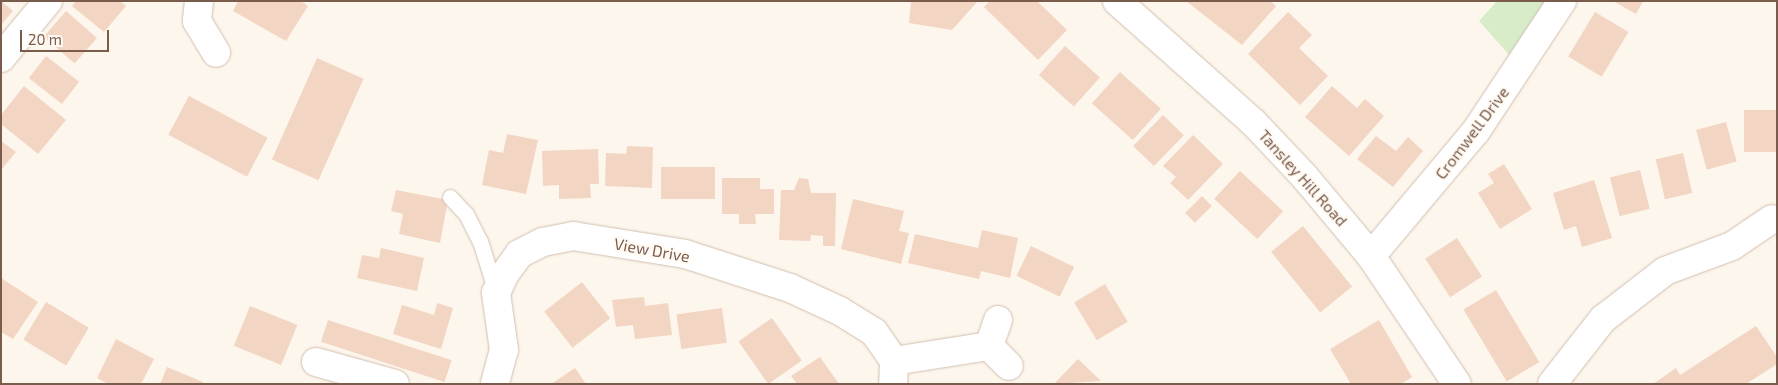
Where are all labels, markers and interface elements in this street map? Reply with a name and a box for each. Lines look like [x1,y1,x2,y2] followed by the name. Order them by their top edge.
[22,20,111,52] scale bar
[28,30,62,48] text: 20 m
[1431,83,1513,183] street label: Cromwell Drive
[1254,126,1352,230] street label: Tansley Hill Road
[612,234,692,266] street label: View Drive

